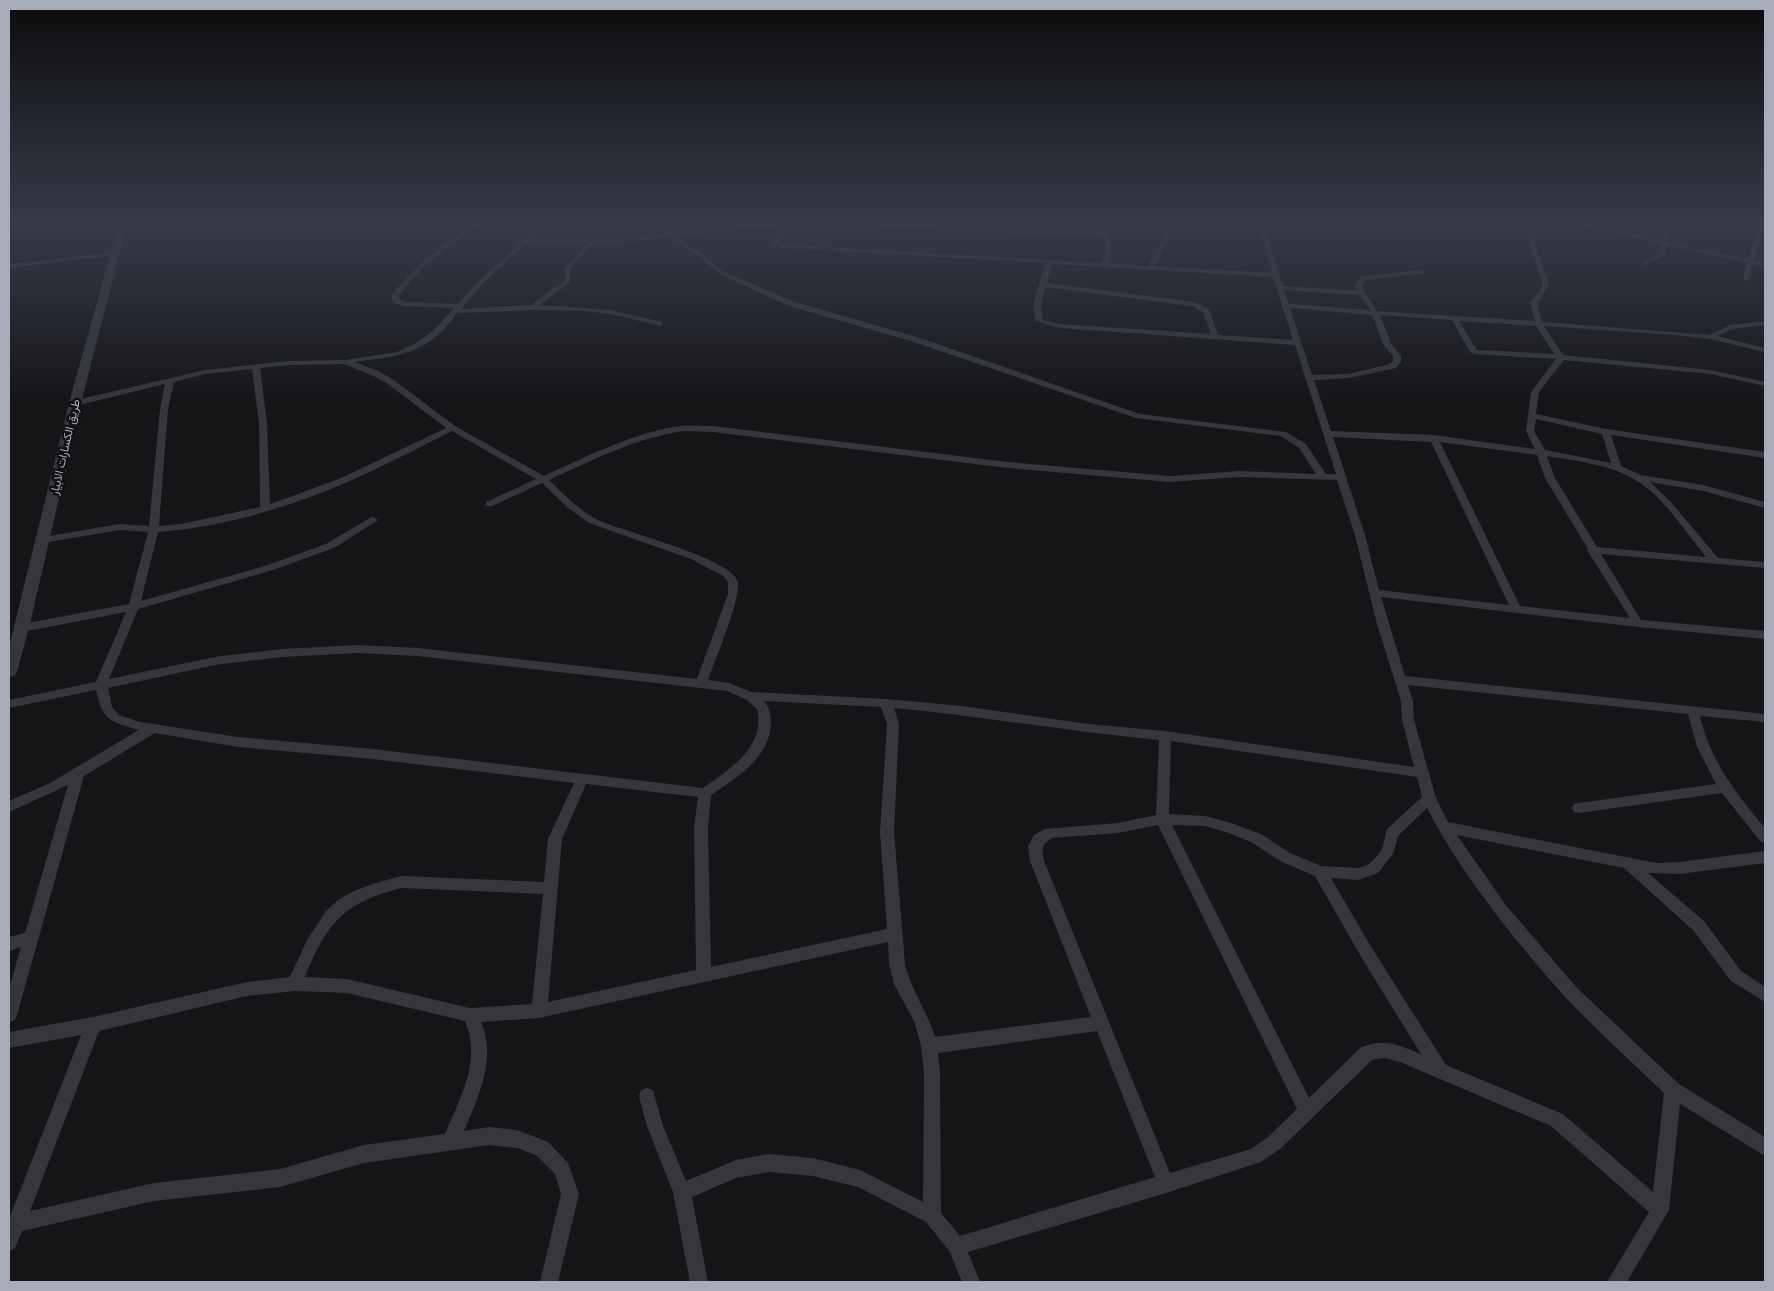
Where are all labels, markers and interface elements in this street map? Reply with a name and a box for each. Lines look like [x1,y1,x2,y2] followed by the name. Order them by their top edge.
[47,397,84,498] street label: طريق الكسارات الابيار

